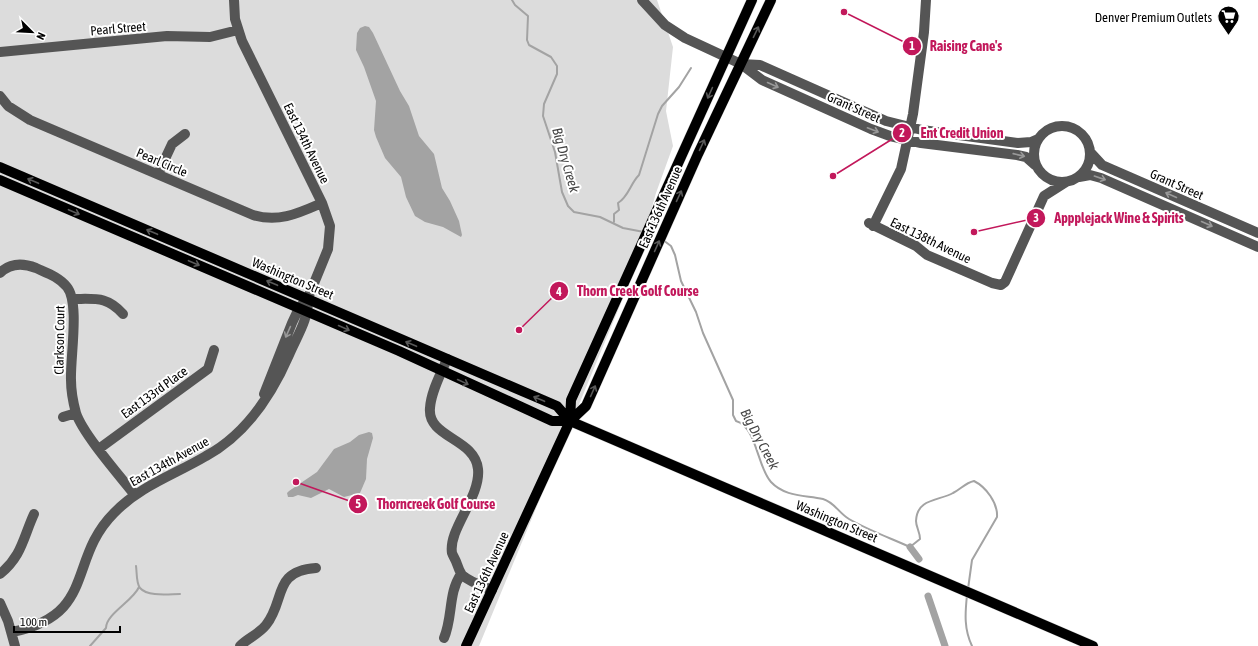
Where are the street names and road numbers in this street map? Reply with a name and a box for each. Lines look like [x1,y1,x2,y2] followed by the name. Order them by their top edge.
[90,19,147,38] street label: Pearl Street
[825,89,883,126] street label: Grant Street
[281,100,333,186] street label: East 134th Avenue
[134,145,190,180] street label: Pearl Circle
[636,164,685,250] street label: East 136th Avenue
[1148,166,1206,203] street label: Grant Street
[888,214,974,266] street label: East 138th Avenue
[250,255,336,302] street label: Washington Street
[51,305,68,375] street label: Clarkson Court
[118,363,190,422] street label: East 133rd Place
[127,434,211,489] street label: East 134th Avenue
[794,498,880,545] street label: Washington Street
[461,529,512,615] street label: East 136th Avenue

